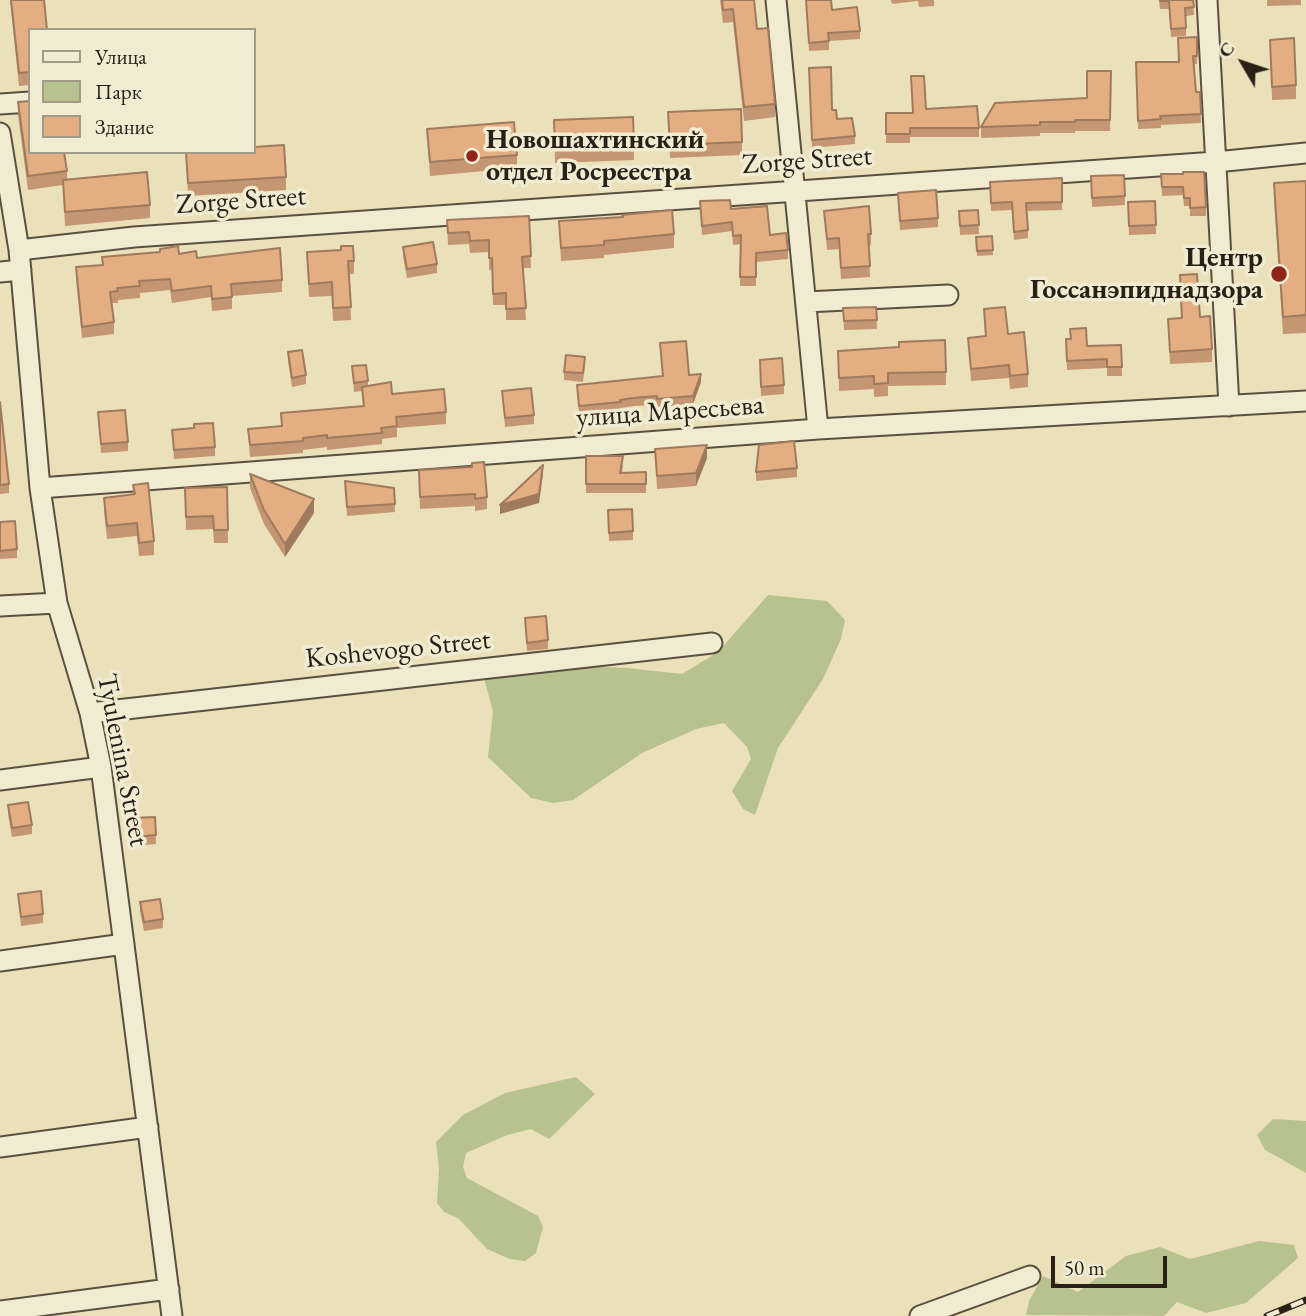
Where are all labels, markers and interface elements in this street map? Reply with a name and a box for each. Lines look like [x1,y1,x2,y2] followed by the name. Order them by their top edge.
[28,28,256,154] legend
[1208,28,1278,98] north arrow
[1212,36,1240,63] text: С
[95,43,147,70] text: Улица
[95,78,142,105] text: Парк
[95,113,154,140] text: Здание
[486,123,704,189] place label: Новошахтинский отдел Росреестра
[741,140,873,182] street label: Zorge Street
[464,148,480,164] marker: Новошахтинский отдел Росреестра
[175,180,307,222] street label: Zorge Street
[1030,241,1263,307] place label: Центр Госсанэпиднадзора
[1269,264,1289,284] marker: Центр Госсанэпиднадзора
[575,389,765,435] street label: улица Маресьева
[304,624,492,676] street label: Koshevogo Street
[89,671,155,849] street label: Tyulenina Street
[1054,1242,1170,1286] scale bar
[1064,1254,1105,1281] text: 50 m

